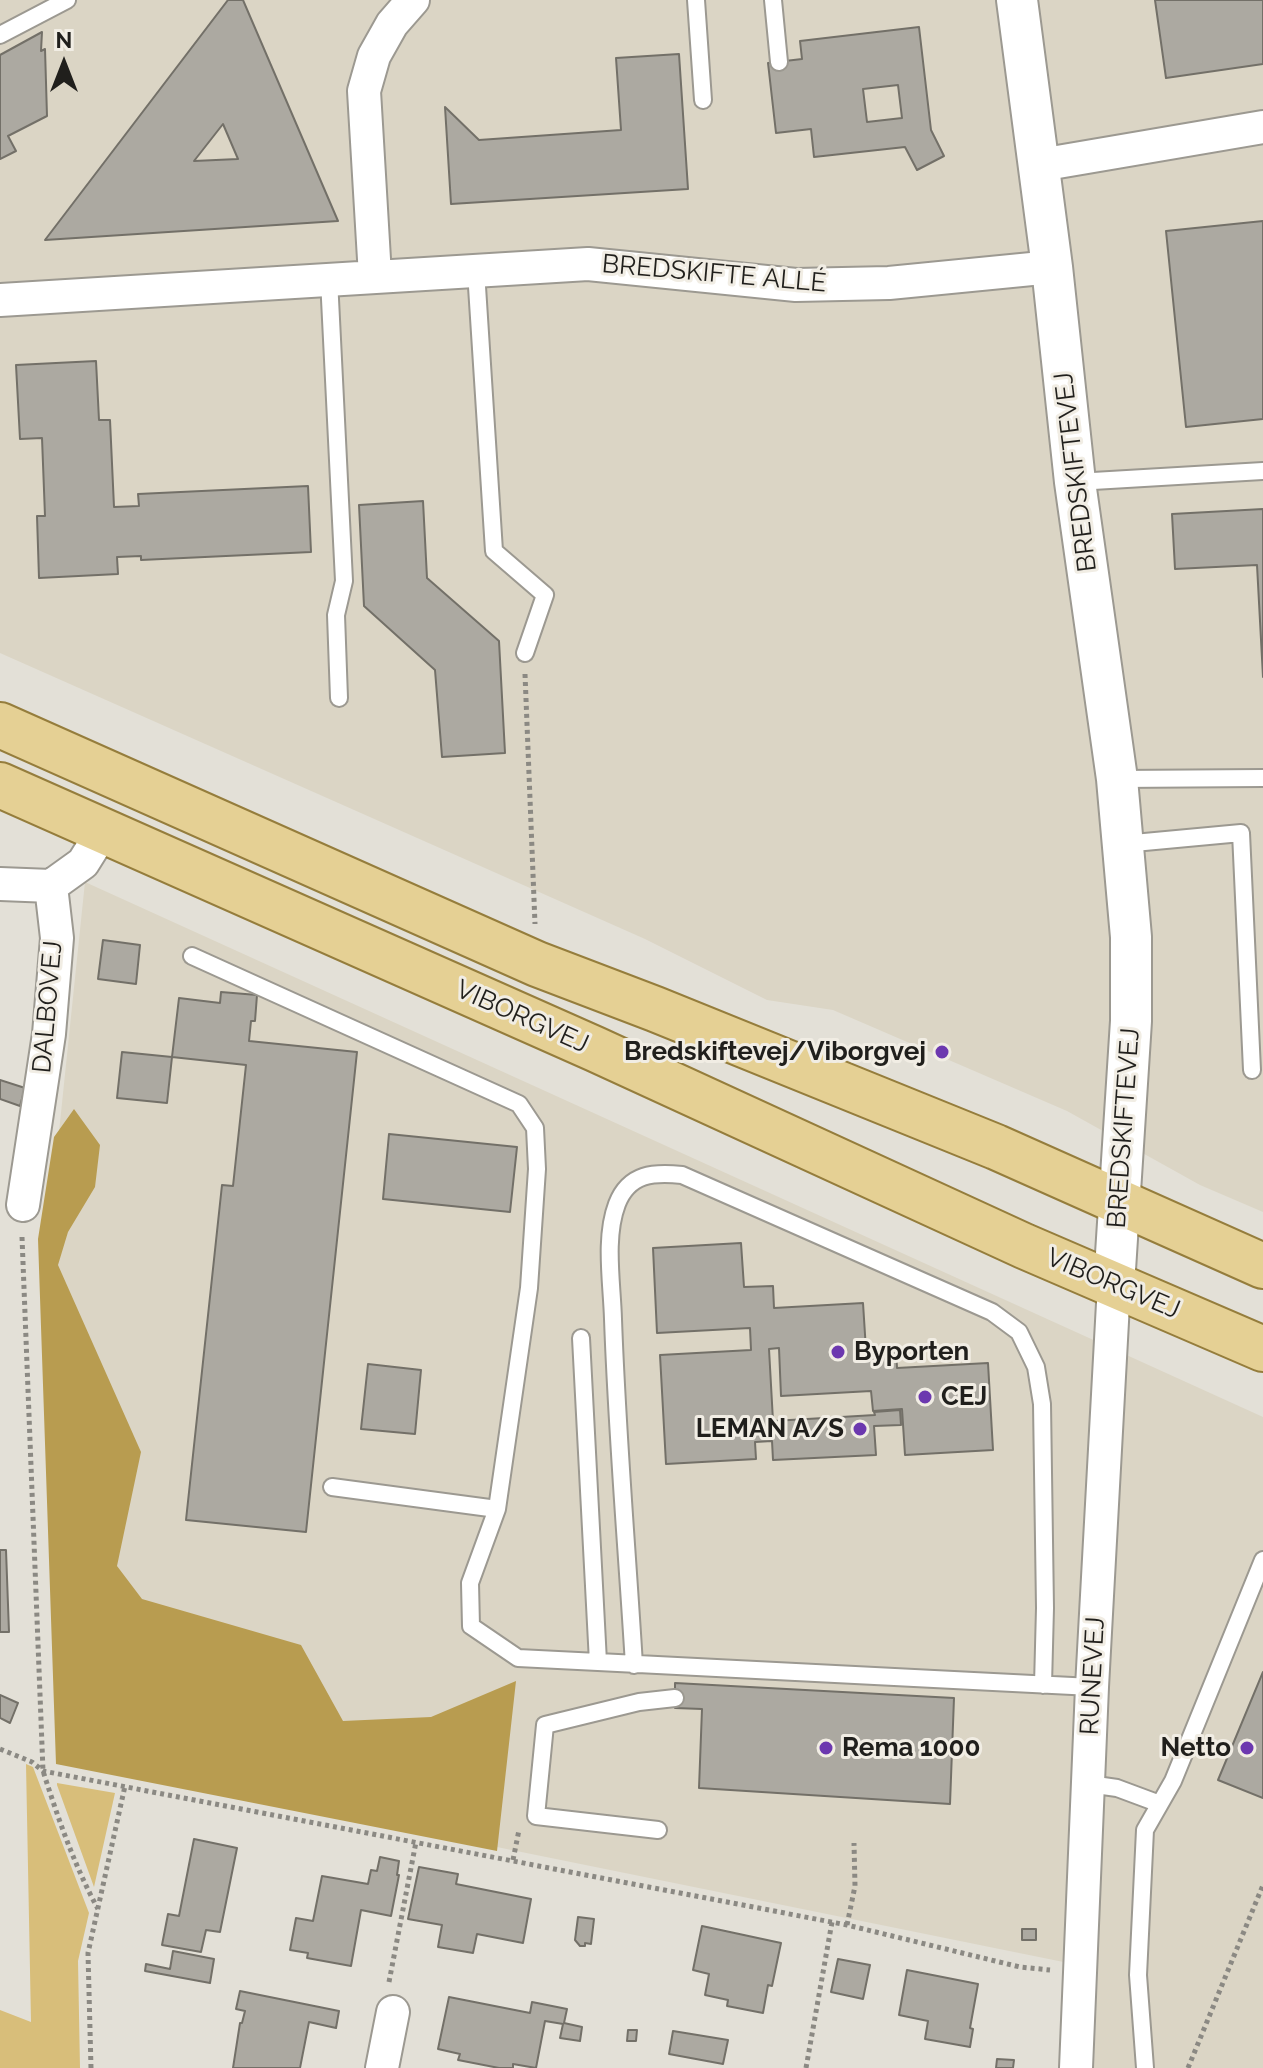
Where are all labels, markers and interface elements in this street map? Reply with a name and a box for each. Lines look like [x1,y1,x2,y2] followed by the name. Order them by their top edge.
[24,24,104,104] north arrow
[56,27,72,53] text: N
[601,249,827,299] street label: BREDSKIFTE ALLÉ
[1048,371,1104,573] street label: BREDSKIFTEVEJ
[27,939,69,1075] street label: DALBOVEJ
[451,974,593,1060] street label: VIBORGVEJ
[1101,1027,1147,1229] street label: BREDSKIFTEVEJ
[624,1036,926,1068] place label: Bredskiftevej/Viborgvej
[933,1043,951,1061] marker: Bredskiftevej/Viborgvej
[1042,1242,1184,1326] street label: VIBORGVEJ
[854,1336,969,1368] place label: Byporten
[829,1343,847,1361] marker: Byporten
[941,1381,987,1413] place label: CEJ
[916,1388,934,1406] marker: CEJ
[696,1413,844,1445] place label: LEMAN A/S
[851,1420,869,1438] marker: LEMAN A/S
[1074,1616,1112,1736] street label: RUNEVEJ
[842,1732,981,1764] place label: Rema 1000
[1160,1732,1231,1764] place label: Netto
[817,1739,835,1757] marker: Rema 1000
[1238,1739,1256,1757] marker: Netto

